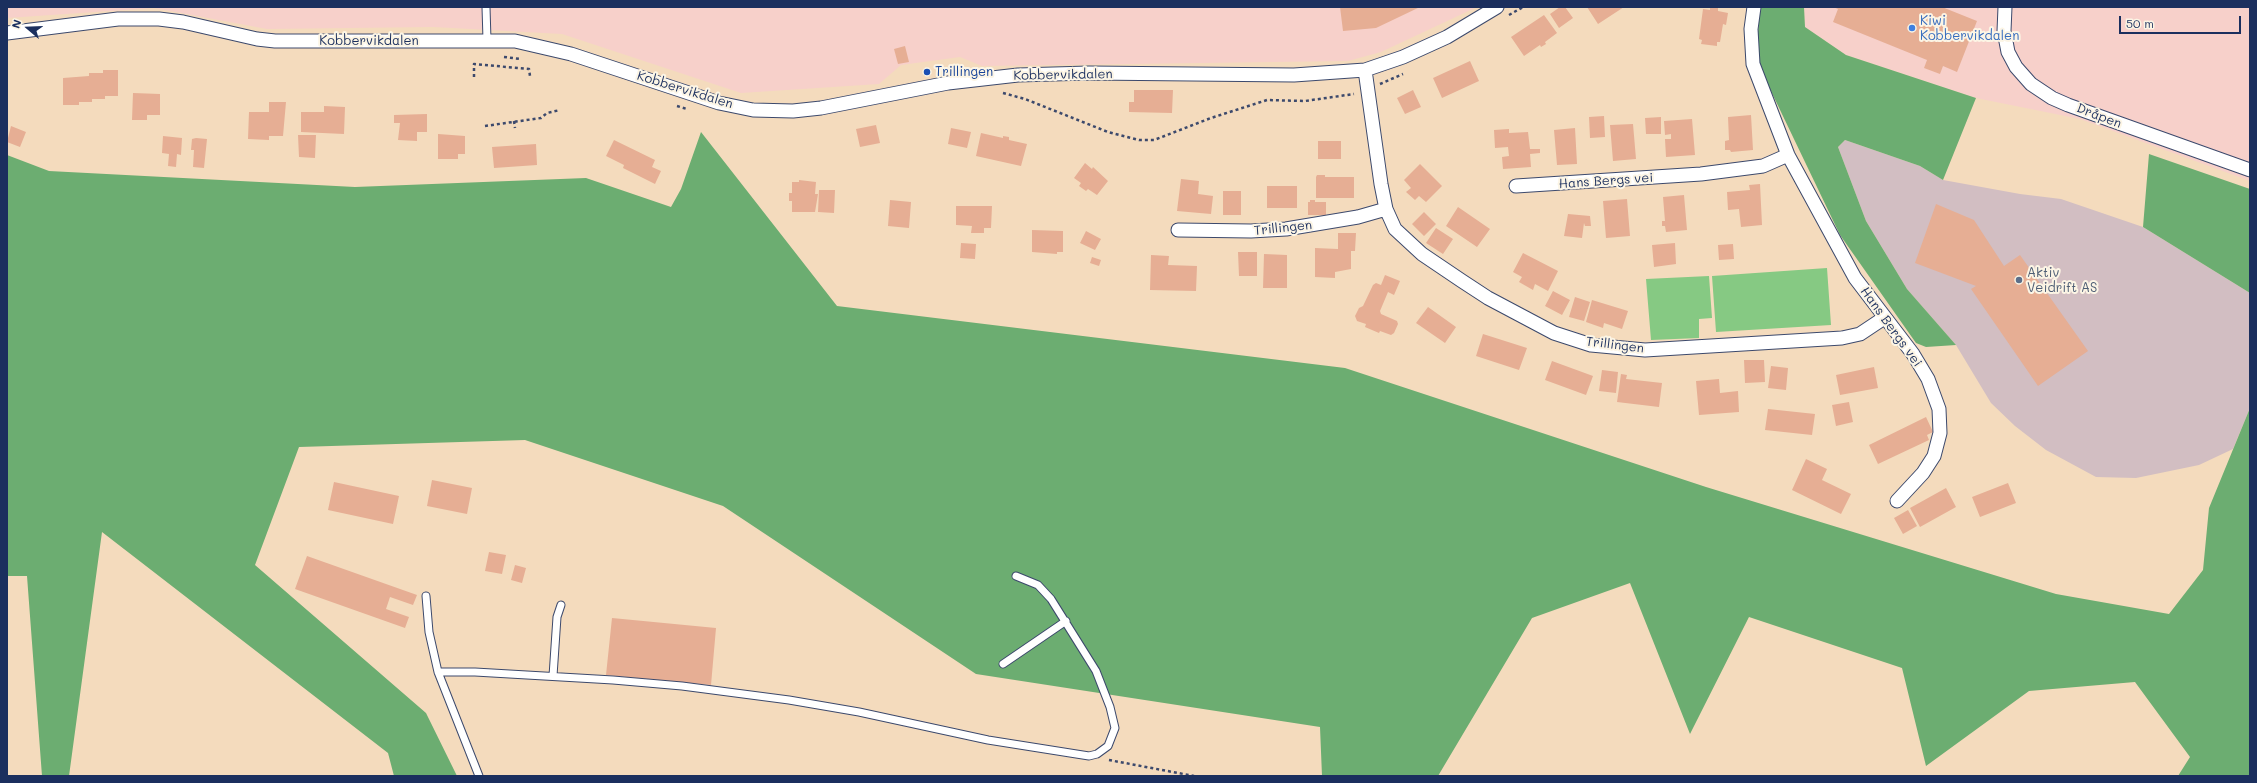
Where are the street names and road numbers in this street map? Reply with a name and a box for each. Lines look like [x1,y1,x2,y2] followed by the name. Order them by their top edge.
[319,33,419,49] street label: Kobbervikdalen
[1013,66,1113,84] street label: Kobbervikdalen
[635,68,735,112] street label: Kobbervikdalen
[2074,100,2124,132] street label: Dråpen
[1558,170,1654,192] street label: Hans Bergs vei
[1253,217,1313,239] street label: Trillingen
[1857,284,1925,370] street label: Hans Bergs vei
[1585,334,1645,356] street label: Trillingen

